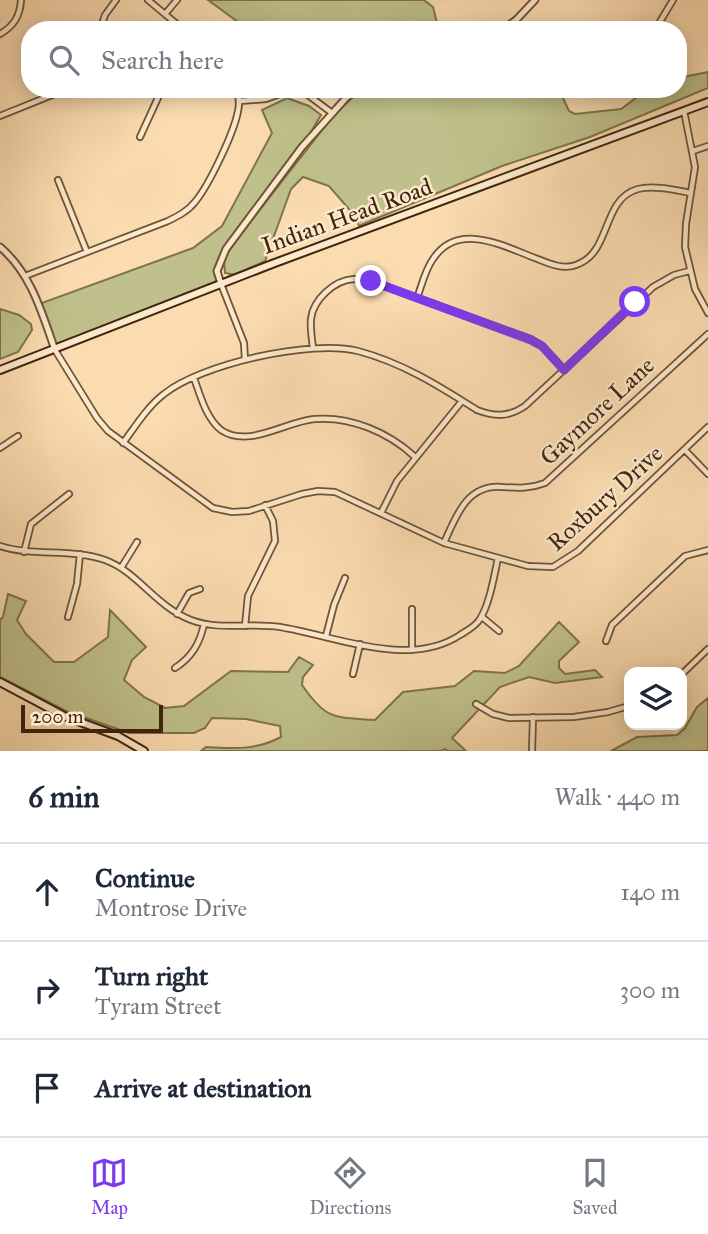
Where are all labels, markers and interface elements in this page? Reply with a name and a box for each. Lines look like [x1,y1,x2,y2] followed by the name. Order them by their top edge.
[21,21,687,98] search box
[45,41,83,79] icon: search
[101,44,224,76] text: Search here
[258,171,436,261] street label: Indian Head Road
[355,265,386,296] route end
[619,286,650,317] route start
[533,350,661,472] street label: Gaymore Lane
[541,438,669,558] street label: Roxbury Drive
[624,667,687,730] map controls
[624,667,687,730] button: layers
[21,702,163,734] scale bar
[32,705,84,728] text: 200 m
[28,779,100,815] text: 6 min
[554,783,680,811] text: Walk · 440 m
[95,862,195,894] text: Continue
[28,873,66,911] icon: ahead
[620,878,680,906] text: 140 m
[95,894,247,922] text: Montrose Drive
[95,960,208,992] text: Turn right
[28,971,66,1009] icon: right
[620,976,680,1004] text: 300 m
[95,992,221,1020] text: Tyram Street
[28,1069,66,1107] icon: arrive
[95,1072,312,1104] text: Arrive at destination
[90,1154,128,1219] tab: Map
[309,1154,391,1219] tab: Directions
[572,1154,618,1219] tab: Saved

